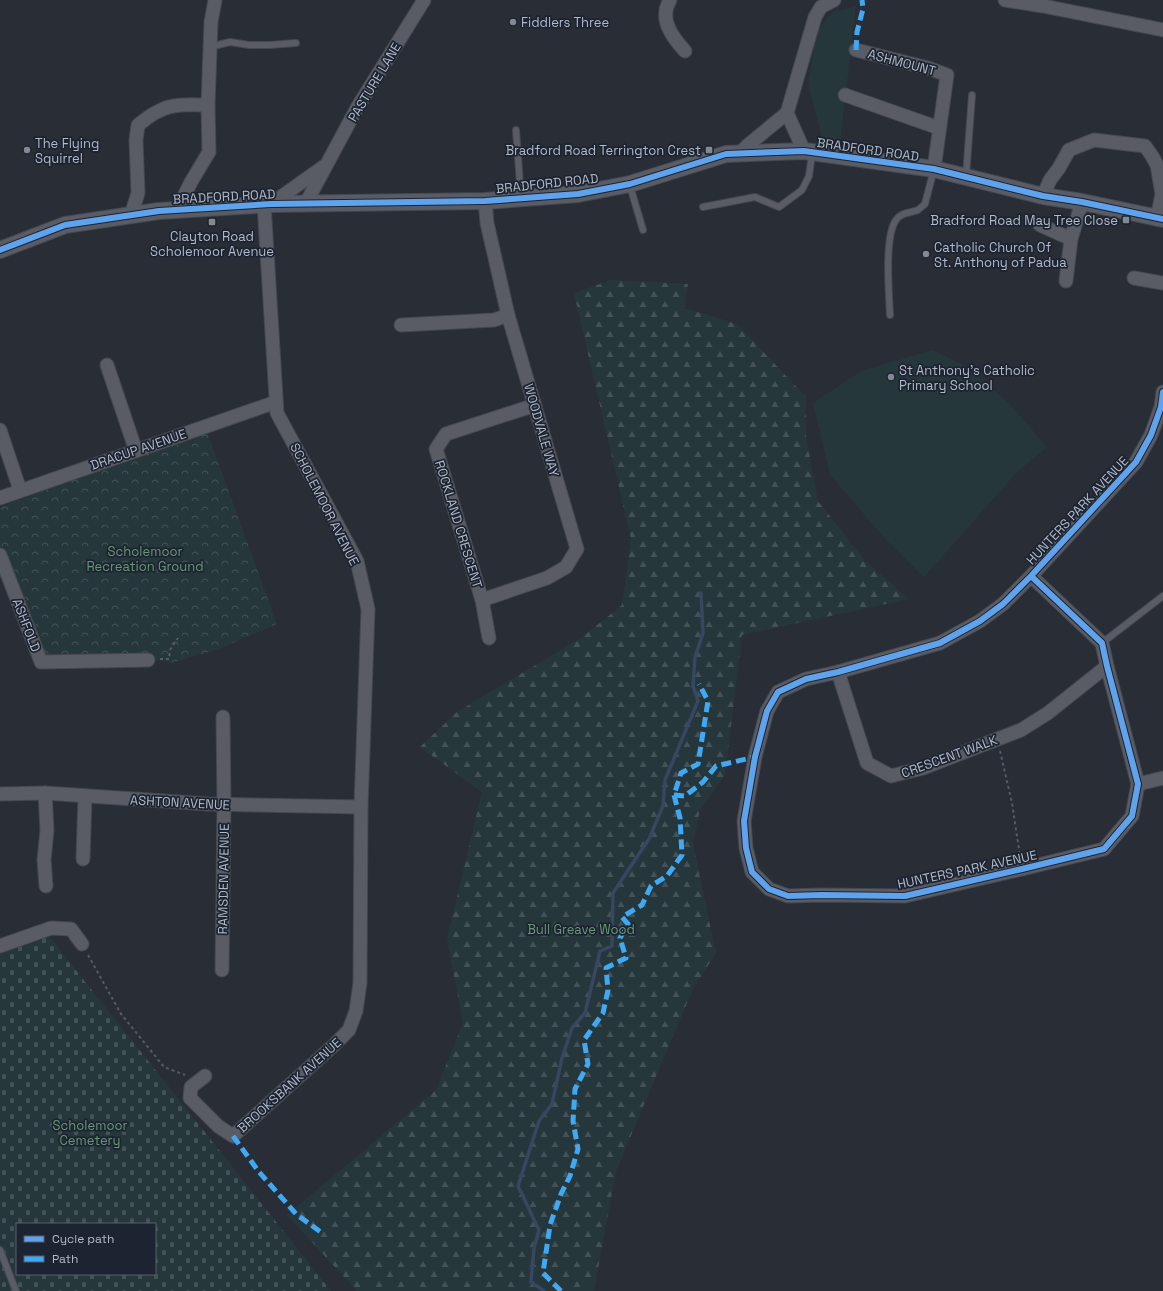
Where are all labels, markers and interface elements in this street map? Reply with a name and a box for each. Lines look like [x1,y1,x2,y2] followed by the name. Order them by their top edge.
[521,14,609,31] place label: Fiddlers Three
[508,17,518,27] marker: Fiddlers Three
[344,40,405,125] street label: PASTURE LANE
[866,45,938,80] street label: ASHMOUNT
[816,134,920,165] street label: BRADFORD ROAD
[35,135,99,167] place label: The Flying Squirrel
[505,142,701,159] place label: Bradford Road Terrington Crest
[22,145,32,155] marker: The Flying Squirrel
[704,145,714,155] marker: Bradford Road Terrington Crest
[495,170,599,197] street label: BRADFORD ROAD
[172,185,276,208] street label: BRADFORD ROAD
[930,212,1118,229] place label: Bradford Road May Tree Close
[1121,215,1131,225] marker: Bradford Road May Tree Close
[207,217,217,227] marker: Clayton Road Scholemoor Avenue
[150,228,274,260] place label: Clayton Road Scholemoor Avenue
[934,239,1067,271] place label: Catholic Church Of St. Anthony of Padua
[921,249,931,259] marker: Catholic Church Of St. Anthony of Padua
[899,362,1035,394] place label: St Anthony's Catholic Primary School
[886,372,896,382] marker: St Anthony's Catholic Primary School
[520,382,563,479] street label: WOODVALE WAY
[88,425,188,474] street label: DRACUP AVENUE
[286,440,363,568] street label: SCHOLEMOOR AVENUE
[1023,452,1132,568] street label: HUNTERS PARK AVENUE
[431,458,486,590] street label: ROCKLAND CRESCENT
[86,543,204,575] park label: Scholemoor Recreation Ground
[9,596,45,654] street label: ASHFOLD
[899,731,1000,782] street label: CRESCENT WALK
[130,791,230,814] street label: ASHTON AVENUE
[214,823,233,935] street label: RAMSDEN AVENUE
[896,846,1038,893] street label: HUNTERS PARK AVENUE
[527,921,635,938] park label: Bull Greave Wood
[234,1034,345,1136] street label: BROOKSBANK AVENUE
[53,1117,127,1149] park label: Scholemoor Cemetery
[16,1223,156,1275] legend
[52,1231,114,1247] text: Cycle path
[52,1251,78,1267] text: Path

